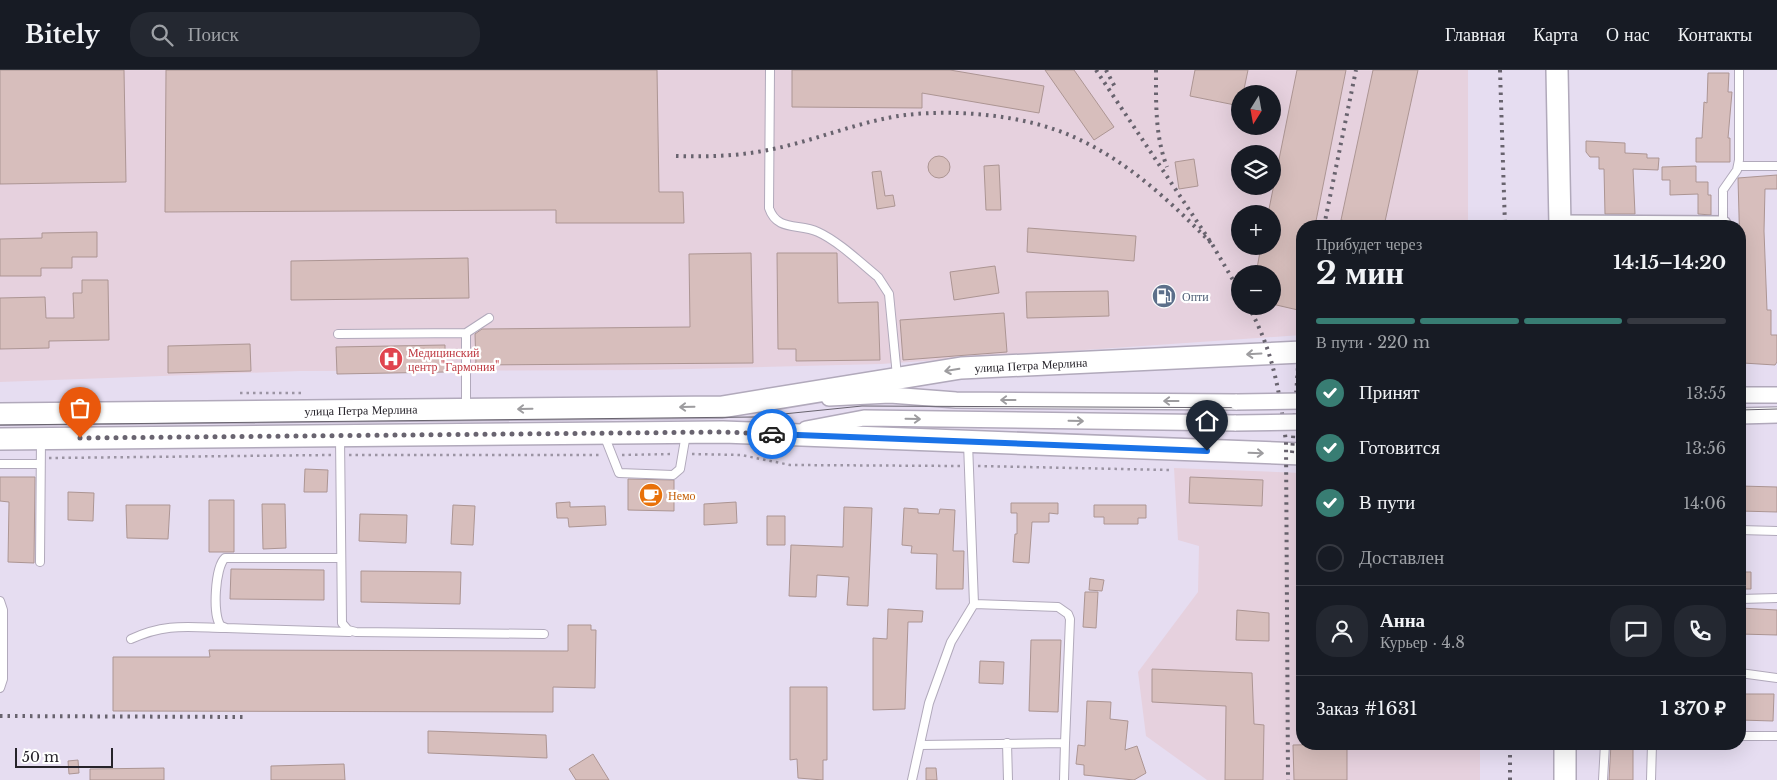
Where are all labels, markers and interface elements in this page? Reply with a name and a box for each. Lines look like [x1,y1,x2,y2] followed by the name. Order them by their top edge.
[130,12,480,57] search box
[25,20,100,49] text: Bitely
[148,21,176,49] icon: search
[188,23,239,46] text: Поиск
[1445,24,1505,46] text: Главная
[1533,24,1578,46] text: Карта
[1606,24,1650,46] text: О нас
[1678,24,1752,46] text: Контакты
[1231,85,1281,135] north arrow
[1231,85,1281,315] map controls
[1231,145,1281,195] button: layers
[1231,205,1281,255] button: +
[1316,234,1422,254] text: Прибудет через
[1613,251,1726,274] text: 14:15–14:20
[1316,253,1404,293] text: 2 мин
[1231,265,1281,315] button: −
[1151,283,1177,309] fuel station icon: Опти
[1182,289,1209,304] place label: Опти
[1316,332,1430,352] text: В пути · 220 m
[408,345,499,374] place label: Медицинский центр "Гармония"
[378,346,404,372] hospital icon: Медицинский центр "Гармония"
[1246,349,1262,358] one-way arrow
[974,355,1089,375] street label: улица Петра Мерлина
[944,365,960,375] one-way arrow
[1316,379,1344,407] icon: check
[1359,381,1420,404] text: Принят
[1686,383,1726,403] text: 13:55
[59,387,101,438] pin
[66,394,94,422] icon: bag
[1001,395,1017,405] one-way arrow
[1163,397,1179,406] one-way arrow
[1186,400,1228,451] pin
[304,402,418,418] street label: улица Петра Мерлина
[679,402,696,412] one-way arrow
[517,404,533,414] one-way arrow
[1193,407,1221,435] icon: home
[747,409,797,459] courier
[904,414,921,424] one-way arrow
[1067,416,1083,426] one-way arrow
[758,420,786,448] icon: car
[1316,434,1344,462] icon: check
[1359,436,1440,459] text: Готовится
[1685,438,1726,458] text: 13:56
[1248,448,1264,457] one-way arrow
[638,482,664,508] cafe icon: Немо
[668,488,696,503] place label: Немо
[1316,489,1344,517] icon: check
[1359,491,1415,514] text: В пути
[1683,493,1726,513] text: 14:06
[1359,546,1444,569] text: Доставлен
[1316,605,1368,657] button: person
[1610,605,1662,657] button: chat
[1674,605,1726,657] button: phone
[1380,609,1425,632] text: Анна
[1380,632,1465,652] text: Курьер · 4.8
[1316,697,1418,720] text: Заказ #1631
[1660,697,1726,720] text: 1 370 ₽
[15,745,112,768] scale bar
[22,748,59,766] text: 50 m

